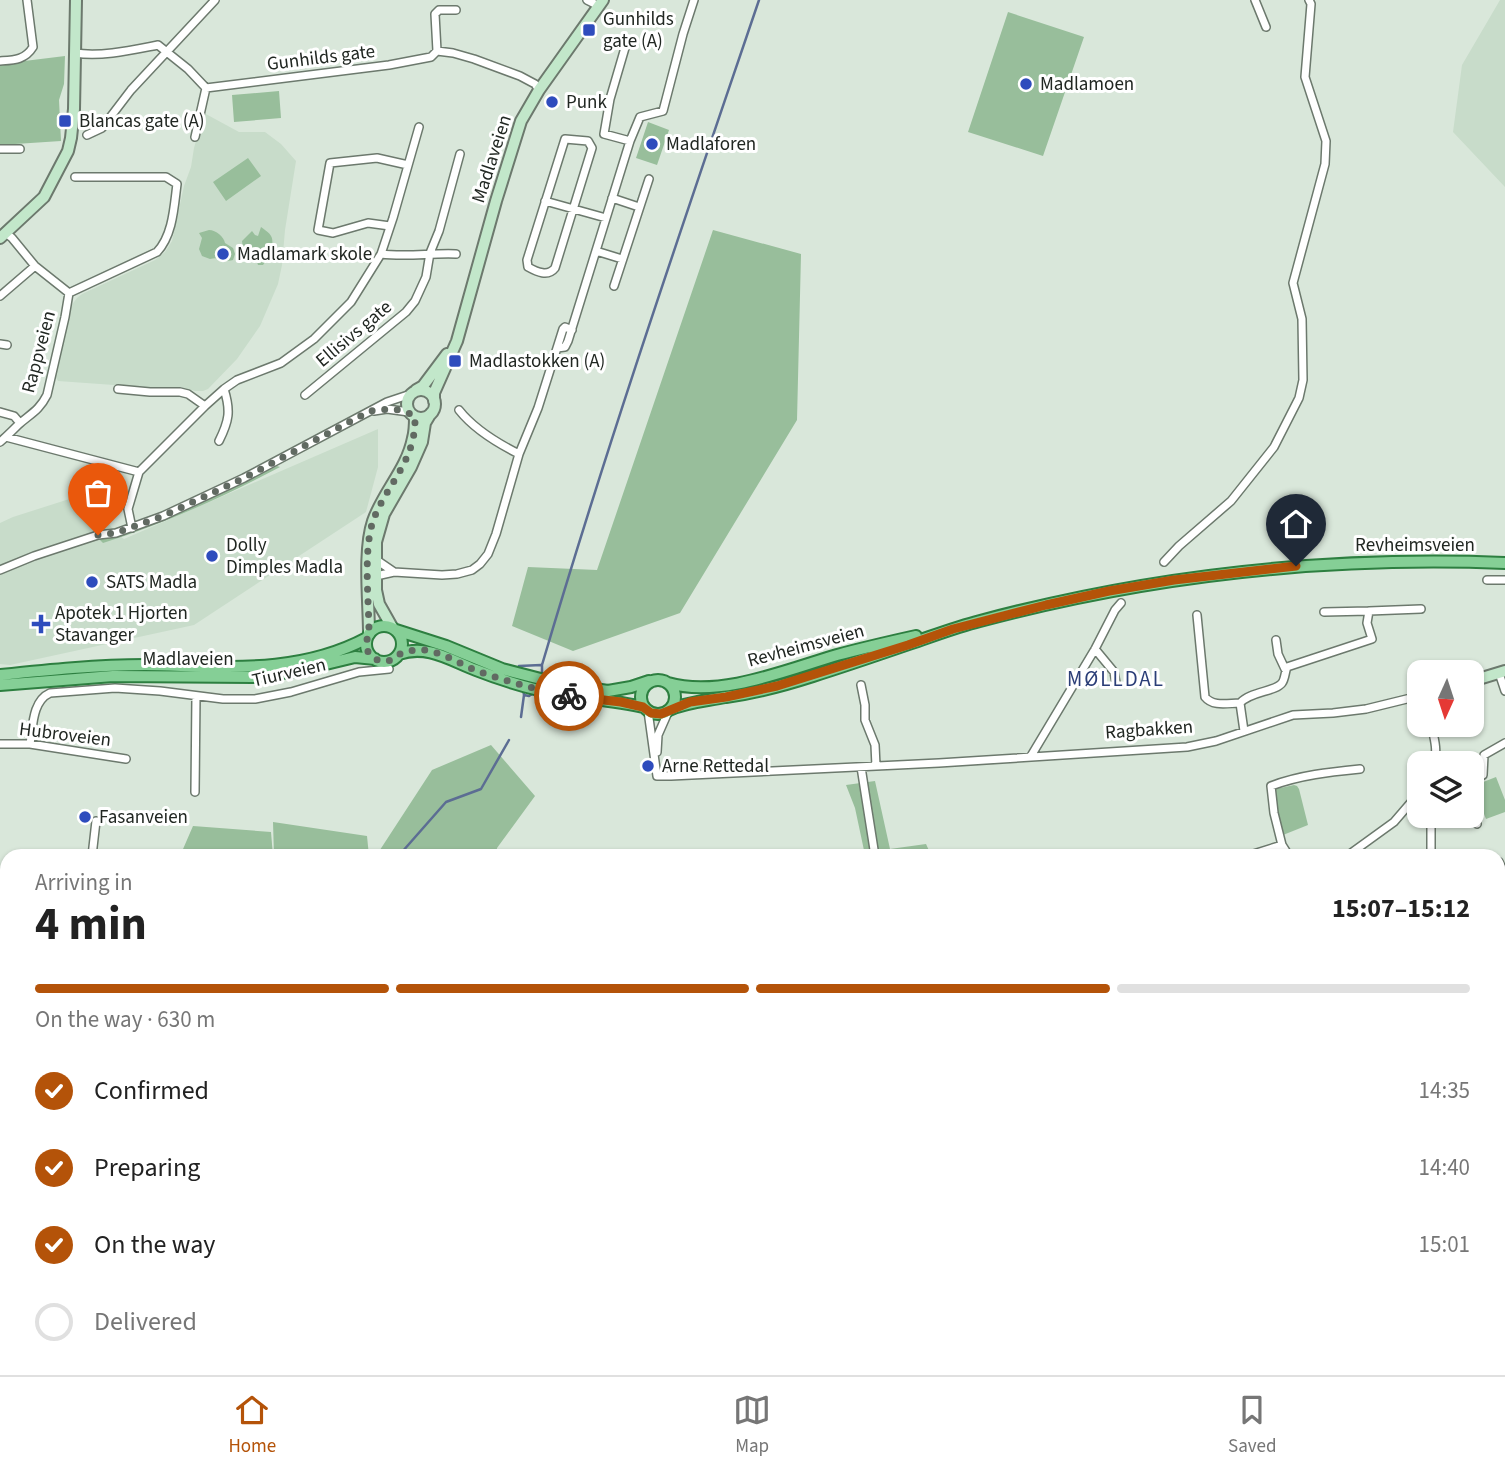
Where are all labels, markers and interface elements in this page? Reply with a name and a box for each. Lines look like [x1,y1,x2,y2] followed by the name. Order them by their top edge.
[603,6,674,55] place label: Gunhilds gate (A)
[581,22,597,38] marker: Gunhilds gate (A)
[265,38,377,78] street label: Gunhilds gate
[1040,71,1134,98] place label: Madlamoen
[1018,76,1034,92] marker: Madlamoen
[566,89,607,116] place label: Punk
[544,94,560,110] marker: Punk
[79,108,205,135] place label: Blancas gate (A)
[465,112,519,206] street label: Madlaveien
[57,113,73,129] marker: Blancas gate (A)
[666,131,756,158] place label: Madlaforen
[644,136,660,152] marker: Madlaforen
[237,241,372,268] place label: Madlamark skole
[215,246,231,262] marker: Madlamark skole
[310,294,398,374] street label: Ellisivs gate
[15,308,63,396] street label: Rappveien
[469,348,605,375] place label: Madlastokken (A)
[447,353,463,369] marker: Madlastokken (A)
[68,463,128,535] pin
[79,474,117,512] icon: bag
[1266,494,1326,566] pin
[1277,505,1315,543] icon: home
[226,532,343,581] place label: Dolly Dimples Madla
[1355,532,1475,559] street label: Revheimsveien
[204,548,220,564] marker: Dolly Dimples Madla
[106,569,197,596] place label: SATS Madla
[84,574,100,590] marker: SATS Madla
[55,600,188,649] place label: Apotek 1 Hjorten Stavanger
[33,616,49,632] marker: Apotek 1 Hjorten Stavanger
[745,617,867,675] street label: Revheimsveien
[142,646,234,673] street label: Madlaveien
[249,651,329,695] street label: Tiurveien
[1407,660,1484,737] north arrow
[1407,660,1484,828] map controls
[534,661,604,731] courier
[1067,664,1165,694] district label: MØLLDAL
[550,677,588,715] icon: bike
[1104,713,1194,747] street label: Ragbakken
[17,716,113,754] street label: Hubroveien
[1407,751,1484,828] button: layers
[662,753,769,780] place label: Arne Rettedal
[640,758,656,774] marker: Arne Rettedal
[99,804,188,831] place label: Fasanveien
[77,809,93,825] marker: Fasanveien
[35,866,133,899] text: Arriving in
[1332,890,1470,927] text: 15:07–15:12
[35,892,147,957] text: 4 min
[35,1003,215,1036] text: On the way · 630 m
[35,1072,73,1110] icon: check
[94,1072,209,1109] text: Confirmed
[1419,1074,1470,1107] text: 14:35
[35,1149,73,1187] icon: check
[94,1149,200,1186] text: Preparing
[1419,1151,1470,1184] text: 14:40
[35,1226,73,1264] icon: check
[94,1226,215,1263] text: On the way
[1419,1228,1470,1261] text: 15:01
[94,1303,197,1340] text: Delivered
[228,1391,276,1460] tab: Home
[733,1391,771,1460] tab: Map
[1228,1391,1277,1460] tab: Saved

